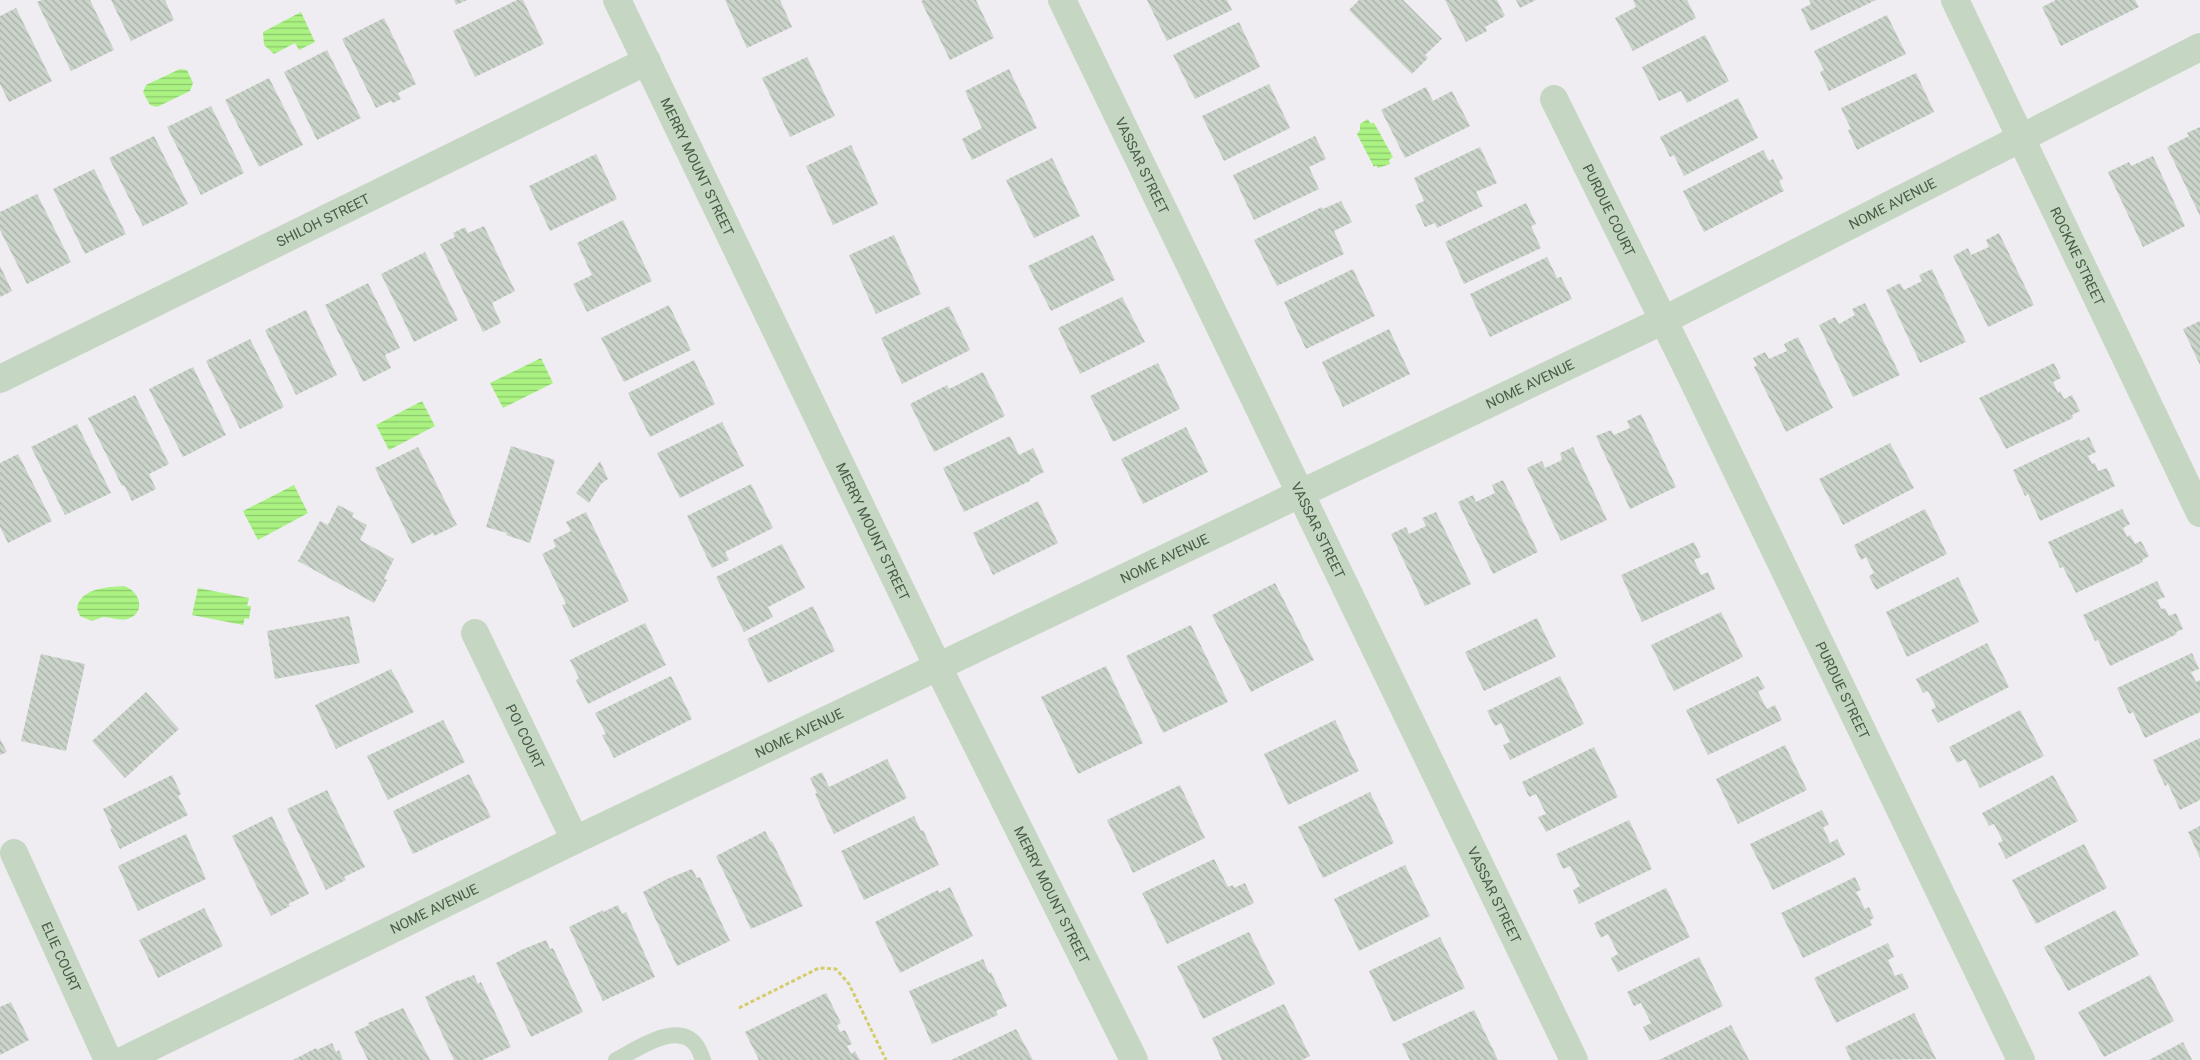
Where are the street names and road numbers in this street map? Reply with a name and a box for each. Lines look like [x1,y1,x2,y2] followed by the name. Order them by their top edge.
[657,95,737,239] street label: MERRY MOUNT STREET
[1112,115,1172,217] street label: VASSAR STREET
[1580,162,1639,259] street label: PURDUE COURT
[1846,175,1939,232] street label: NOME AVENUE
[274,190,373,250] street label: SHILOH STREET
[2047,204,2108,309] street label: ROCKNE STREET
[1483,356,1577,412] street label: NOME AVENUE
[833,460,913,604] street label: MERRY MOUNT STREET
[1288,480,1349,582] street label: VASSAR STREET
[1118,531,1211,586] street label: NOME AVENUE
[1812,639,1873,742] street label: PURDUE STREET
[503,702,548,772] street label: POI COURT
[752,705,846,761] street label: NOME AVENUE
[1011,824,1093,967] street label: MERRY MOUNT STREET
[1464,844,1525,946] street label: VASSAR STREET
[388,881,481,937] street label: NOME AVENUE
[38,919,84,995] street label: ELIE COURT

